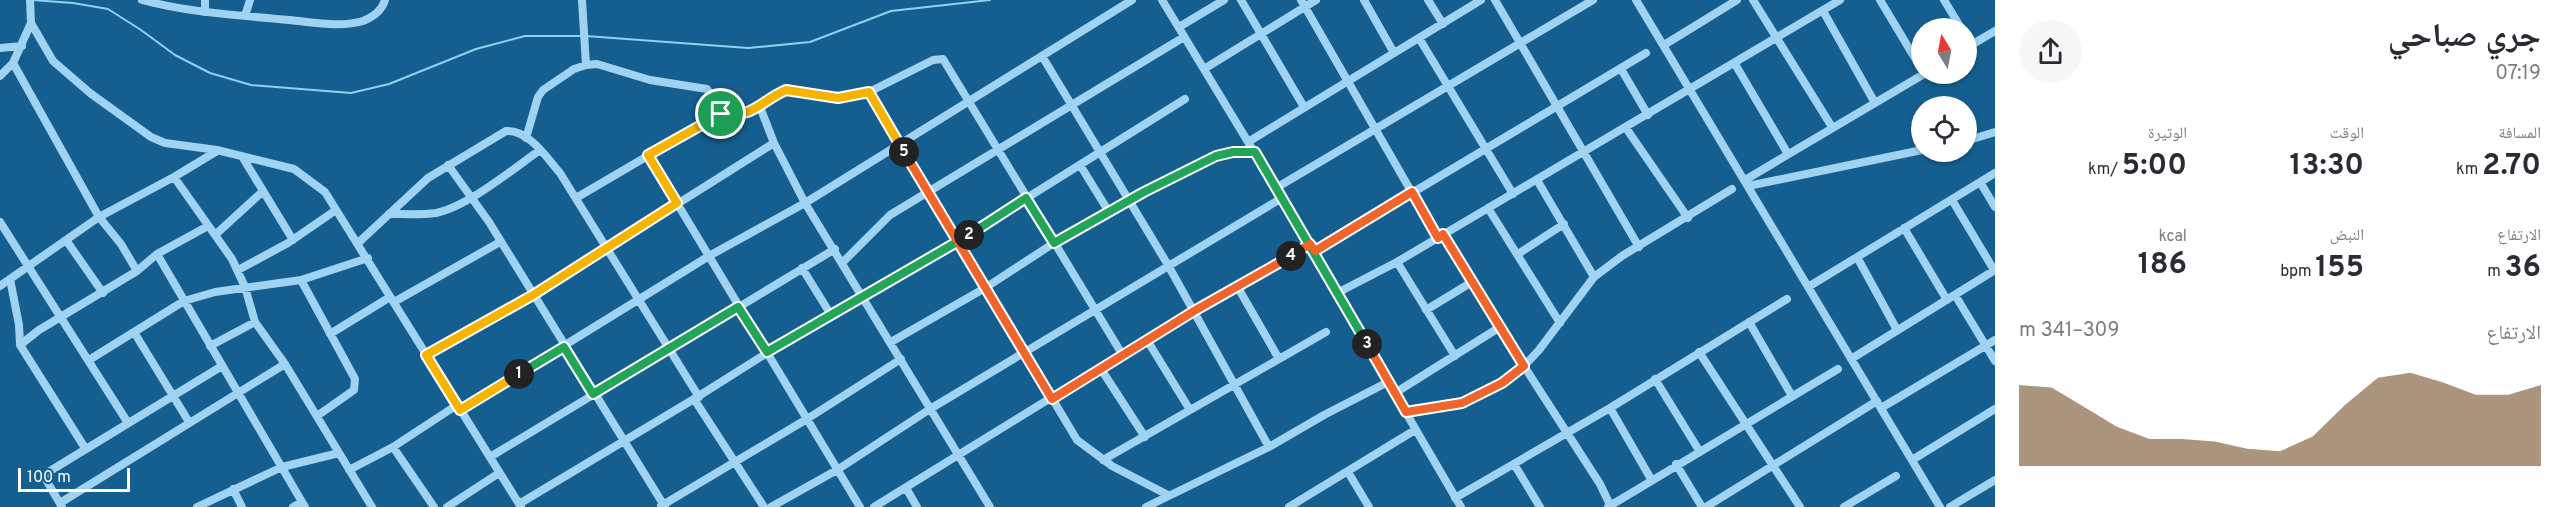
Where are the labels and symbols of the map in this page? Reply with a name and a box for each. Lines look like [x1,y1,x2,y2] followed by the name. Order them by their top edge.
[1911,18,1977,84] north arrow
[695,88,746,139] pin
[889,137,919,167] pin: 5
[954,220,984,250] pin: 2
[1276,241,1306,271] pin: 4
[1352,329,1382,359] pin: 3
[504,359,534,389] pin: 1
[18,465,130,492] scale bar

